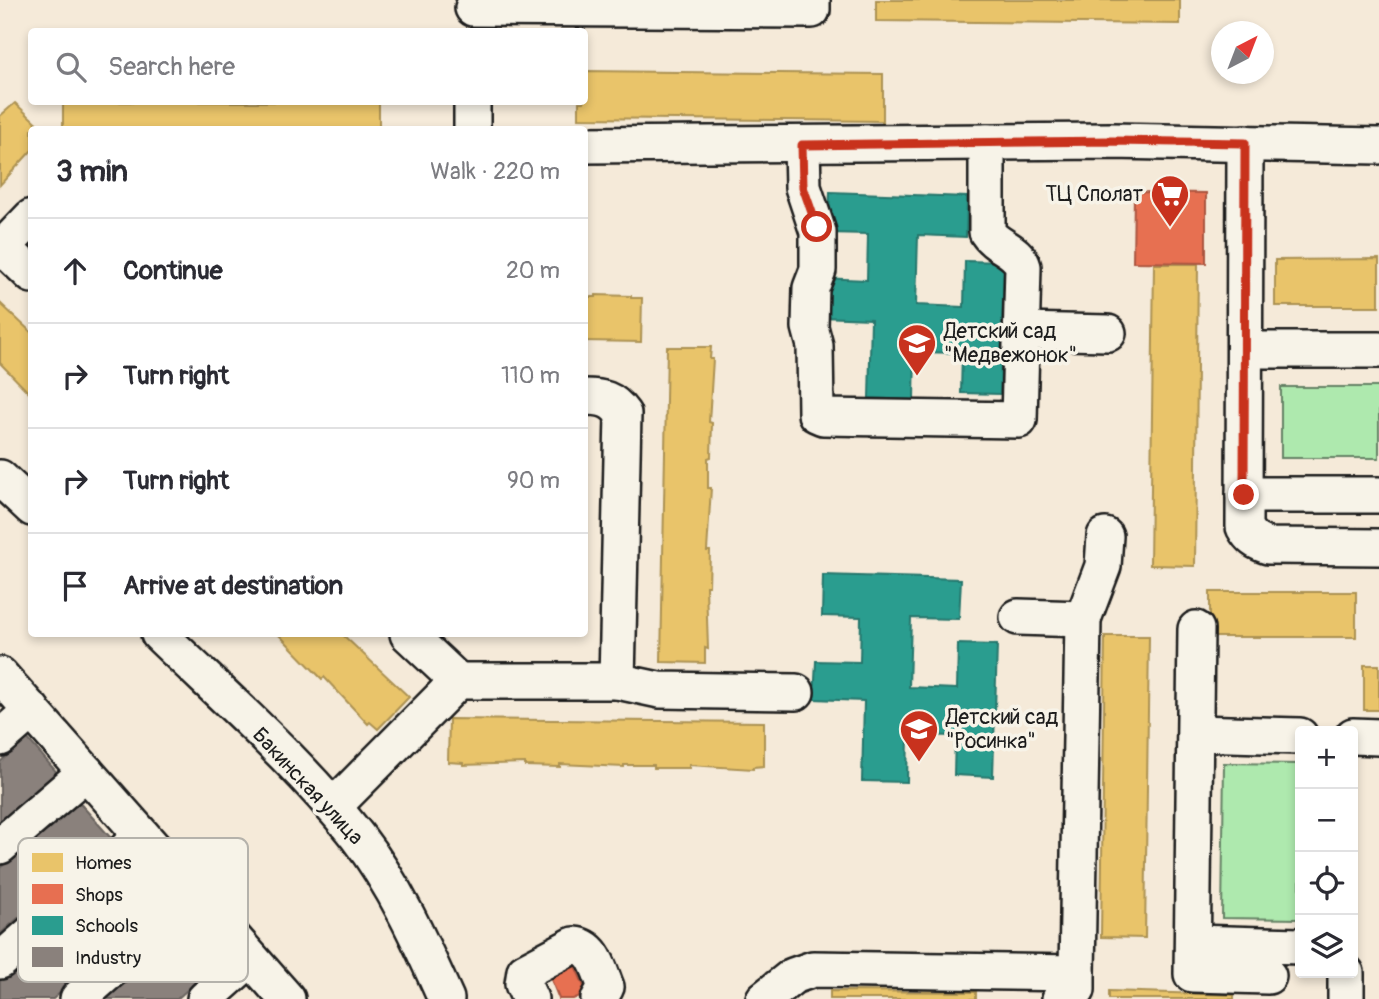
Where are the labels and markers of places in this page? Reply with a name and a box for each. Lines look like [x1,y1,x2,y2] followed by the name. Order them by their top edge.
[1149,173,1191,228] supermarket icon: ТЦ Сполат
[1046,181,1143,208] place label: ТЦ Сполат
[943,318,1077,369] place label: Детский сад "Медвежонок"
[896,322,938,377] school or university icon: Детский сад "Медвежонок"
[945,704,1058,755] place label: Детский сад "Росинка"
[898,708,940,763] school or university icon: Детский сад "Росинка"

